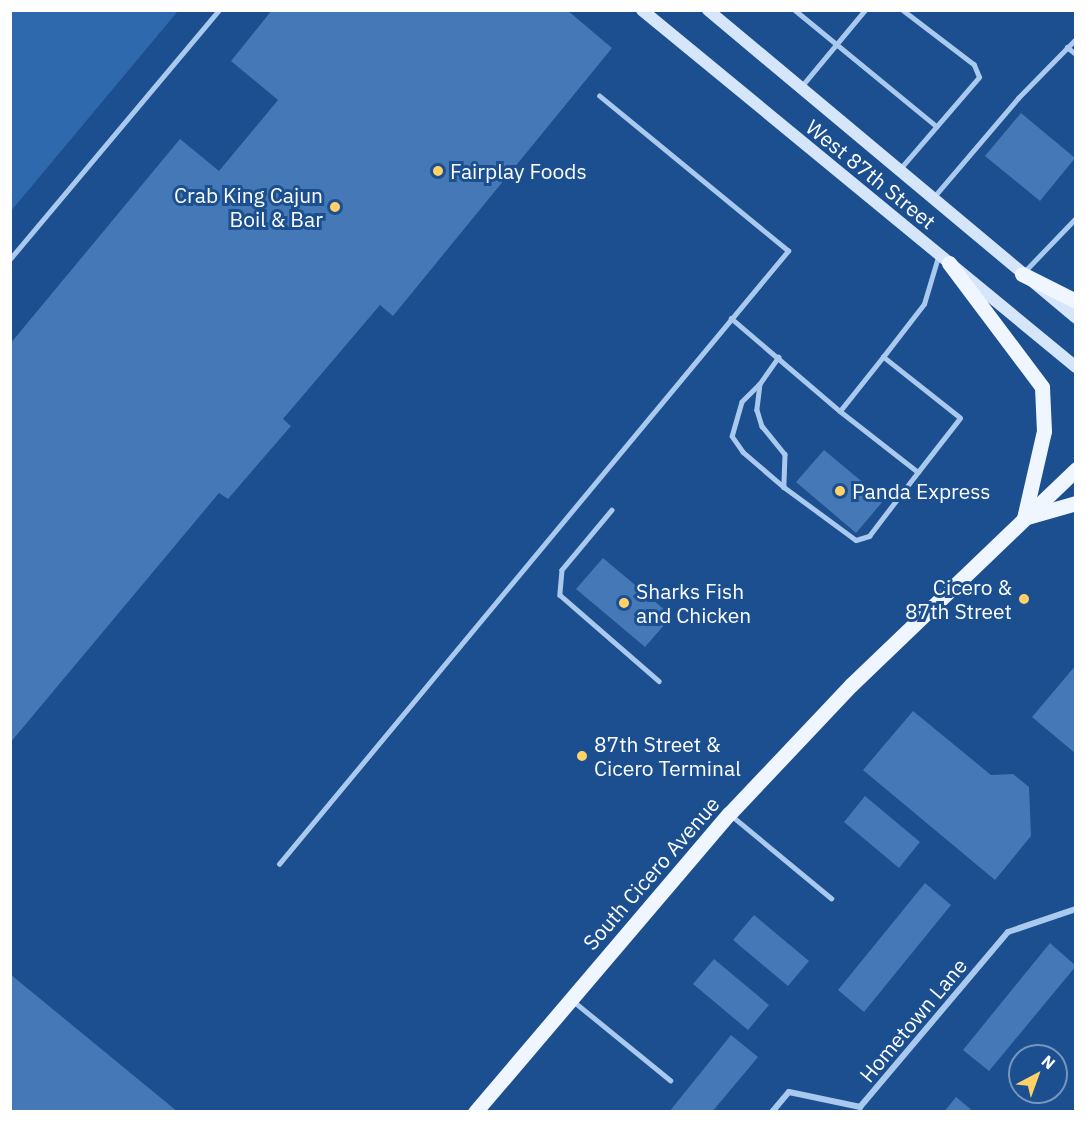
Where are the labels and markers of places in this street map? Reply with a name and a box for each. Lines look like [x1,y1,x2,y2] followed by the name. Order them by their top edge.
[450,158,587,184] place label: Fairplay Foods
[431,164,445,178] marker: Fairplay Foods
[174,182,323,232] place label: Crab King Cajun Boil & Bar
[328,200,342,214] marker: Crab King Cajun Boil & Bar
[852,478,991,504] place label: Panda Express
[833,484,847,498] marker: Panda Express
[905,574,1012,624] place label: Cicero & 87th Street
[636,578,751,628] place label: Sharks Fish and Chicken
[1017,592,1031,606] marker: Cicero & 87th Street
[617,596,631,610] marker: Sharks Fish and Chicken
[594,731,741,781] place label: 87th Street & Cicero Terminal
[575,749,589,763] marker: 87th Street & Cicero Terminal

